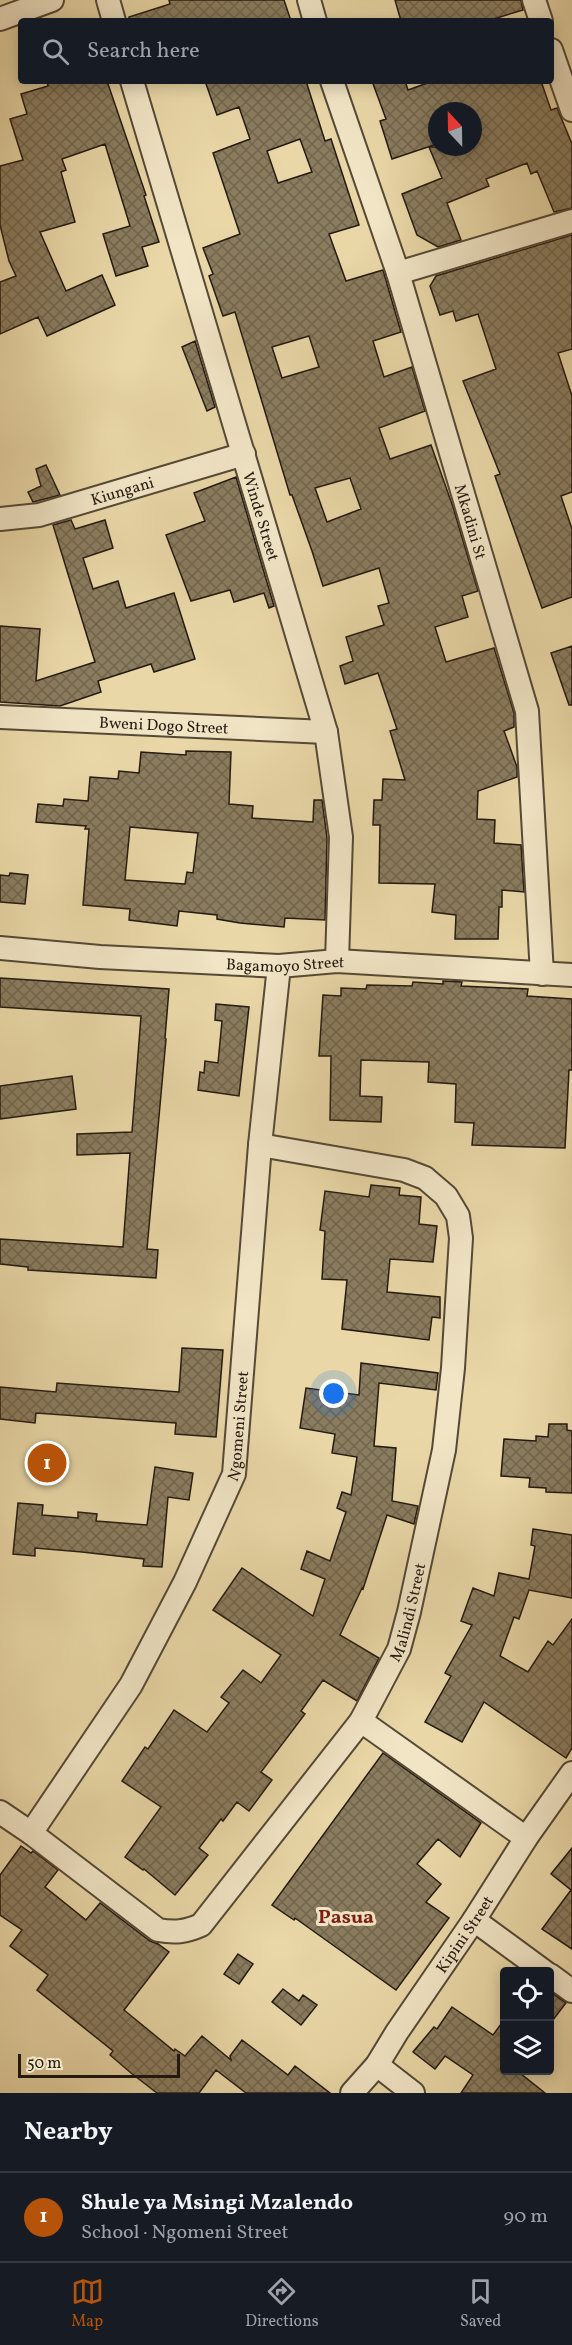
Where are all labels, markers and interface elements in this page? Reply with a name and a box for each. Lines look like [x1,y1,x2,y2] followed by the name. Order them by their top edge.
[18,18,554,84] search box
[39,35,72,68] icon: search
[87,36,200,67] text: Search here
[428,102,482,156] north arrow
[236,470,283,564] street label: Winde Street
[89,472,157,512] street label: Kiungani
[448,482,491,563] street label: Mkadini St
[99,713,229,741] street label: Bweni Dogo Street
[225,952,345,979] street label: Bagamoyo Street
[223,1370,255,1485] street label: Ngomeni Street
[319,1379,348,1408] your location
[28,1440,66,1486] pin: 1
[385,1561,432,1666] street label: Malindi Street
[432,1892,500,1978] street label: Kipini Street
[318,1904,374,1932] district label: Pasua
[500,1967,554,2075] map controls
[500,1967,554,2021] button: locate
[500,2021,554,2075] button: layers
[18,2051,180,2078] scale bar
[27,2053,61,2075] text: 50 m
[24,2114,113,2150] text: Nearby
[81,2188,353,2219] text: Shule ya Msingi Mzalendo
[39,2203,48,2231] text: 1
[504,2203,548,2231] text: 90 m
[81,2219,289,2247] text: School · Ngomeni Street
[71,2275,104,2333] tab: Map
[245,2275,319,2333] tab: Directions
[460,2275,501,2333] tab: Saved

